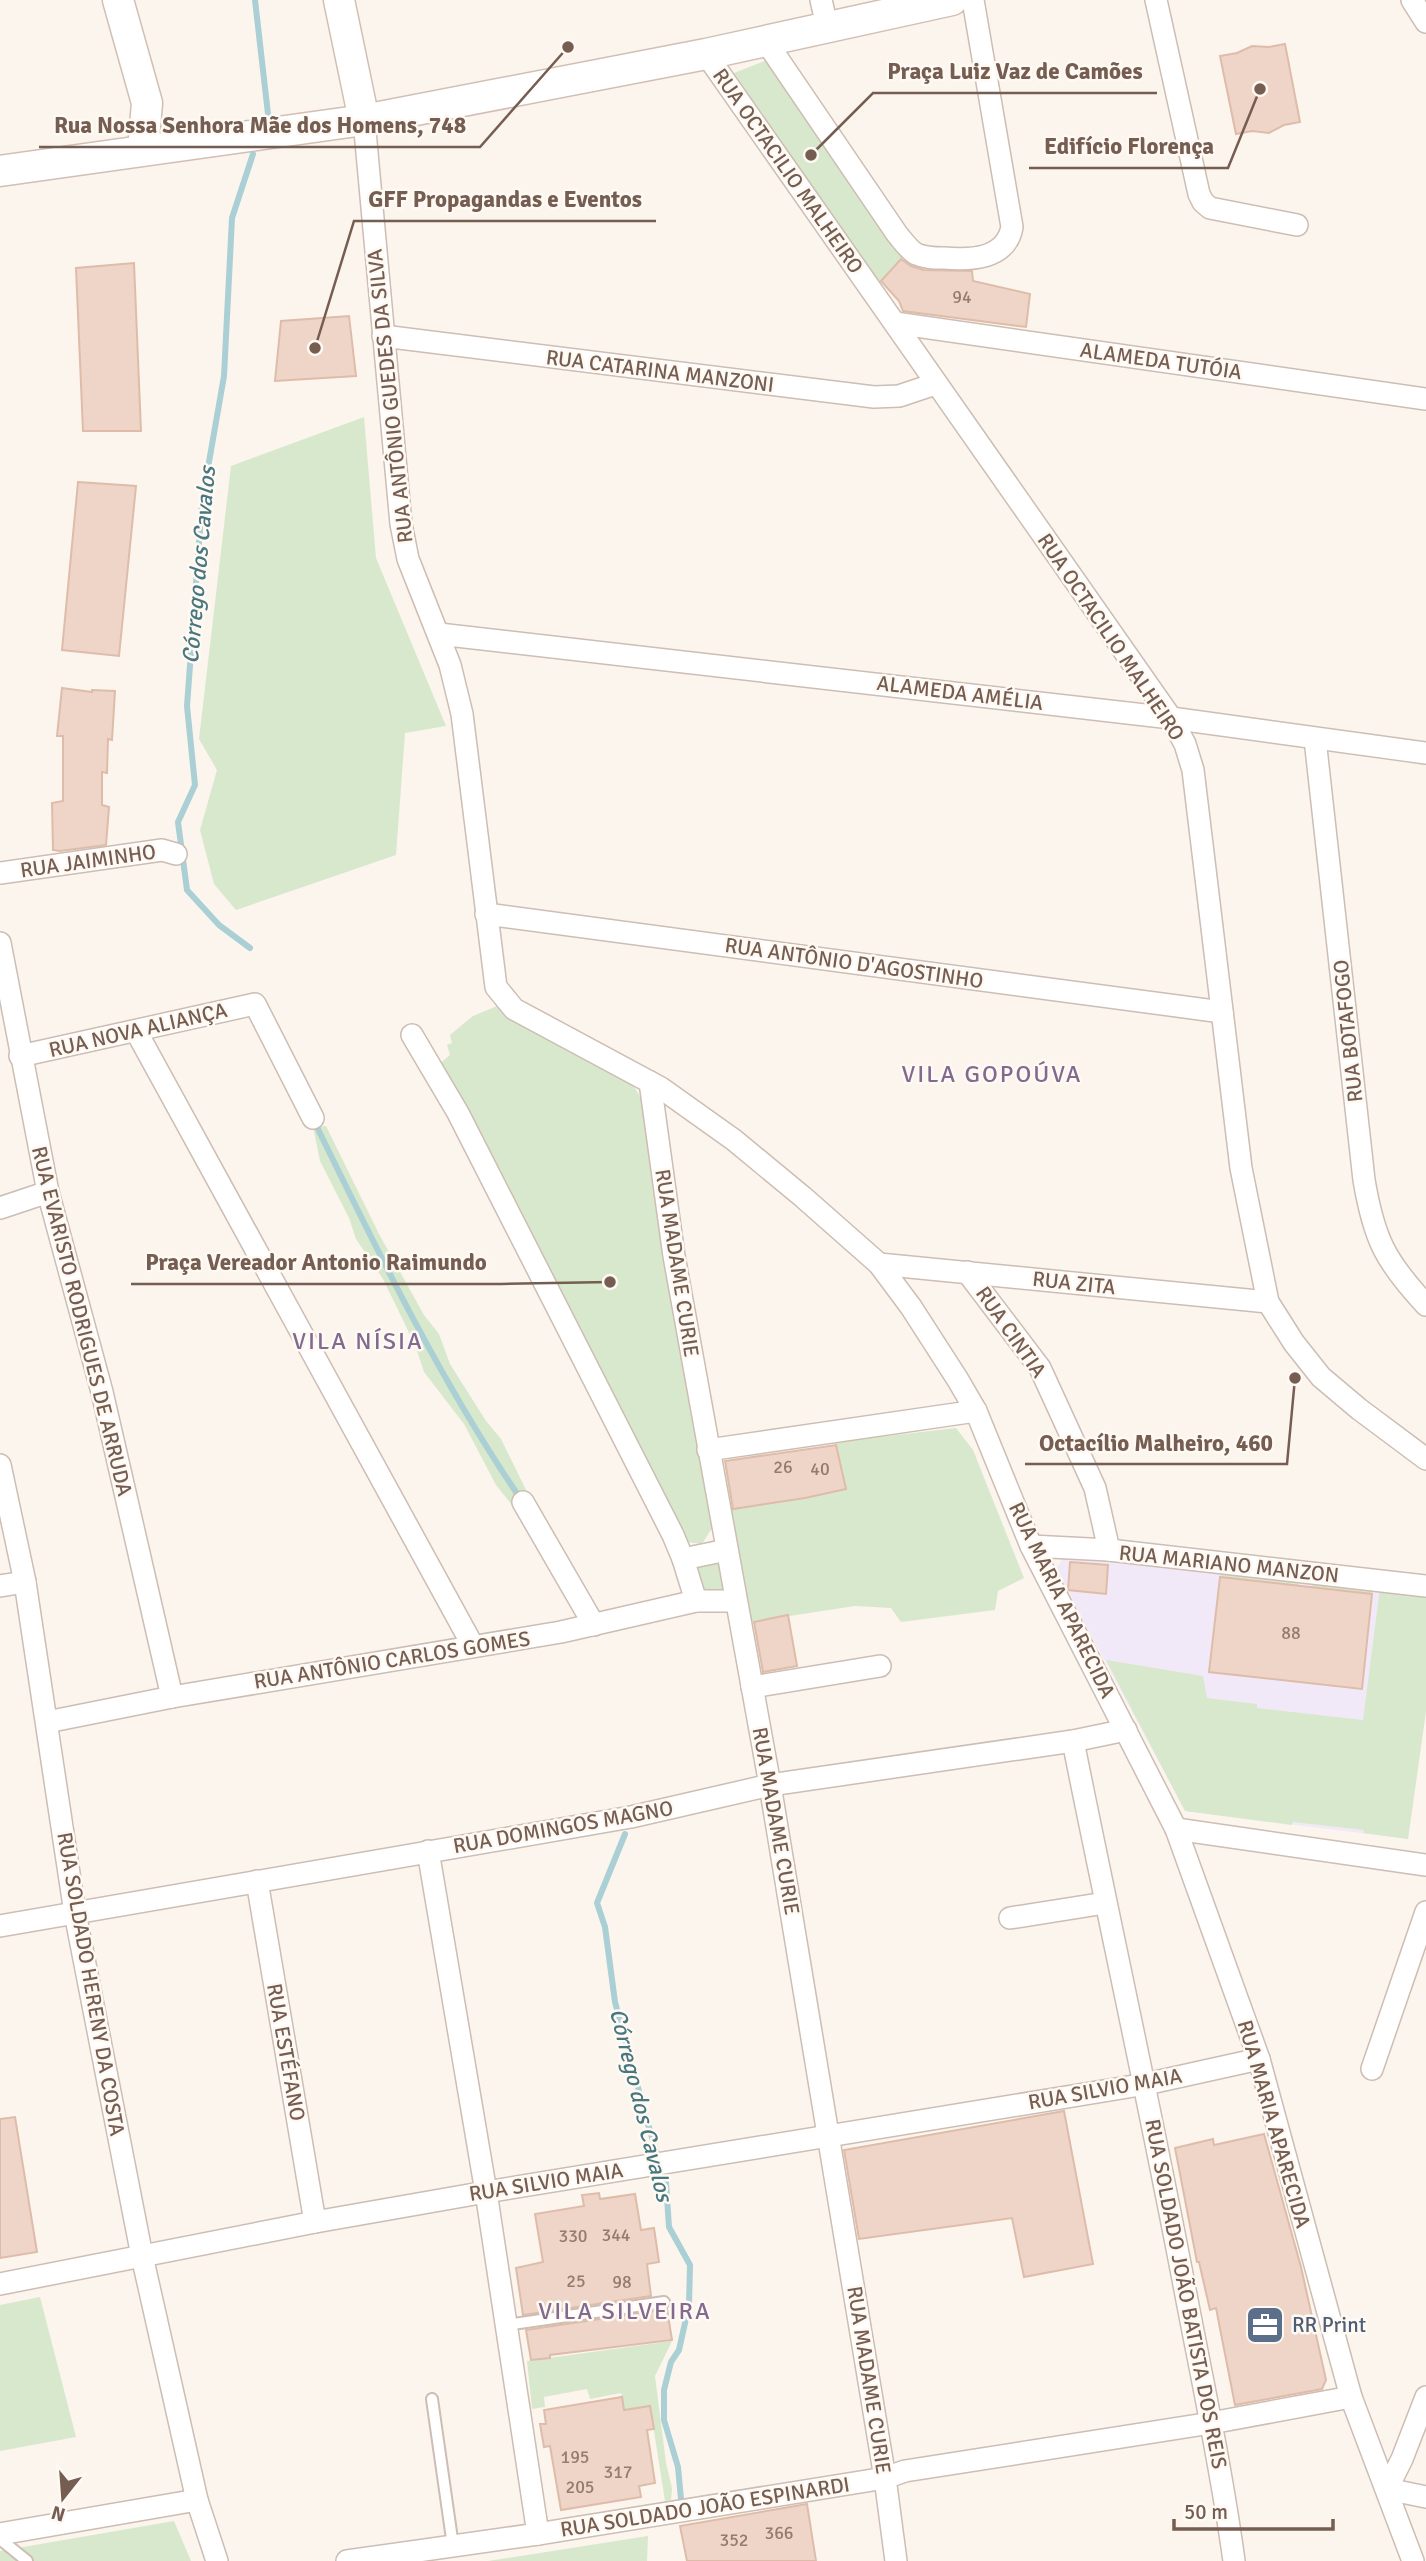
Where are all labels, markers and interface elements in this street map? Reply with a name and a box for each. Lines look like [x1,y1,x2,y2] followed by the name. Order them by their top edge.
[873,49,1157,93] callout: Praça Luiz Vaz de Camões
[887,57,1143,86] text: Praça Luiz Vaz de Camões
[707,63,869,279] street label: RUA OCTACILIO MALHEIRO
[39,103,480,147] callout: Rua Nossa Senhora Mãe dos Homens, 748
[54,111,466,140] text: Rua Nossa Senhora Mãe dos Homens, 748
[1029,124,1228,168] callout: Edifício Florença
[1044,132,1214,161] text: Edifício Florença
[354,177,656,221] callout: GFF Propagandas e Eventos
[368,185,642,214] text: GFF Propagandas e Eventos
[362,247,418,544] street label: RUA ANTÔNIO GUEDES DA SILVA
[952,286,972,308] house number: 94
[1078,337,1244,385] street label: ALAMEDA TUTÓIA
[544,344,776,398] street label: RUA CATARINA MANZONI
[176,463,222,665] water label: Córrego dos Cavalos
[1032,528,1190,746] street label: RUA OCTACILIO MALHEIRO
[875,670,1045,716] street label: ALAMEDA AMÉLIA
[18,839,158,883] street label: RUA JAIMINHO
[723,932,985,994] street label: RUA ANTÔNIO D'AGOSTINHO
[1328,958,1368,1104] street label: RUA BOTAFOGO
[46,997,230,1063] street label: RUA NOVA ALIANÇA
[901,1059,1083,1089] district label: VILA GOPOÚVA
[26,1143,138,1499] street label: RUA EVARISTO RODRIGUES DE ARRUDA
[649,1167,705,1359] street label: RUA MADAME CURIE
[131,1240,501,1284] callout: Praça Vereador Antonio Raimundo
[145,1248,487,1277] text: Praça Vereador Antonio Raimundo
[1031,1266,1117,1300] street label: RUA ZITA
[970,1281,1052,1383] street label: RUA CINTIA
[292,1326,424,1356] district label: VILA NÍSIA
[1025,1420,1287,1464] callout: Octacílio Malheiro, 460
[1039,1429,1273,1458] text: Octacílio Malheiro, 460
[773,1456,793,1478] house number: 26
[810,1458,830,1480] house number: 40
[1003,1498,1121,1703] street label: RUA MARIA APARECIDA
[1118,1540,1340,1588] street label: RUA MARIANO MANZON
[1281,1622,1301,1644] house number: 88
[252,1625,532,1695] street label: RUA ANTÔNIO CARLOS GOMES
[747,1725,805,1917] street label: RUA MADAME CURIE
[451,1795,675,1859] street label: RUA DOMINGOS MAGNO
[51,1830,131,2138] street label: RUA SOLDADO HERENY DA COSTA
[261,1981,311,2123] street label: RUA ESTÉFANO
[603,2006,679,2206] water label: Córrego dos Cavalos
[1232,2017,1316,2231] street label: RUA MARIA APARECIDA
[1026,2063,1184,2115] street label: RUA SILVIO MAIA
[1139,2117,1233,2471] street label: RUA SOLDADO JOÃO BATISTA DOS REIS
[467,2157,625,2207] street label: RUA SILVIO MAIA
[601,2224,631,2246] house number: 344
[558,2225,588,2247] house number: 330
[566,2270,586,2292] house number: 25
[612,2271,632,2293] house number: 98
[841,2284,897,2476] street label: RUA MADAME CURIE
[538,2296,712,2326] district label: VILA SILVEIRA
[1244,2304,1286,2346] office icon: RR Print
[1292,2312,1366,2338] place label: RR Print
[560,2446,590,2468] house number: 195
[603,2461,633,2483] house number: 317
[28,2463,98,2533] north arrow
[558,2471,852,2543] street label: RUA SOLDADO JOÃO ESPINARDI
[565,2476,595,2498] house number: 205
[1174,2488,1333,2532] scale bar
[1184,2499,1228,2525] text: 50 m
[48,2500,68,2527] text: N
[764,2522,794,2544] house number: 366
[719,2529,749,2551] house number: 352

